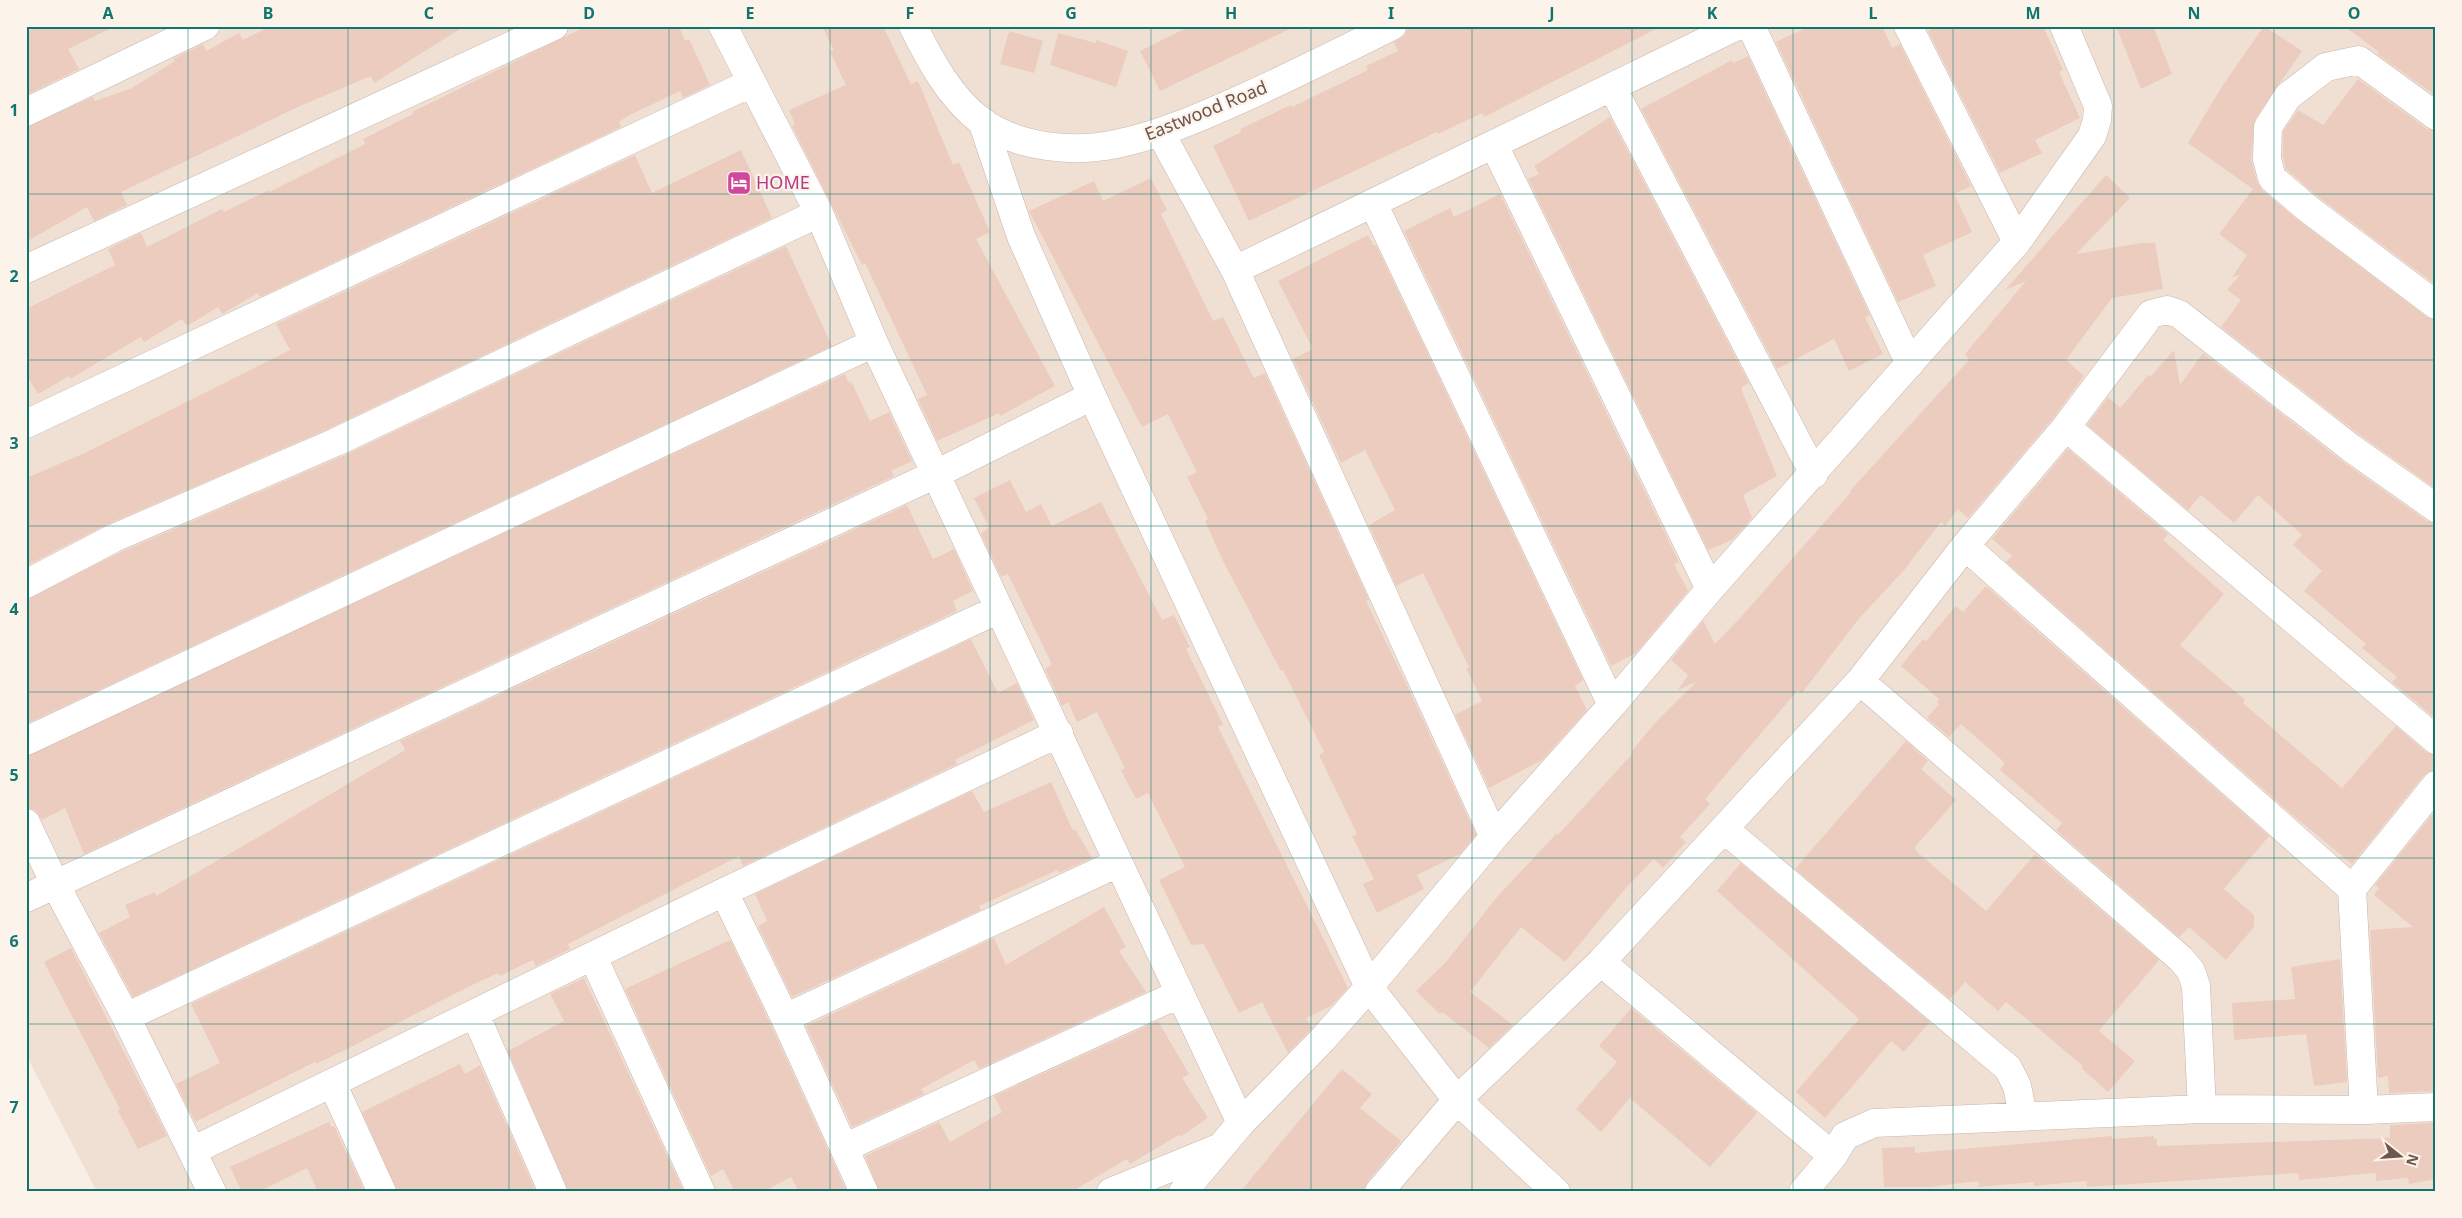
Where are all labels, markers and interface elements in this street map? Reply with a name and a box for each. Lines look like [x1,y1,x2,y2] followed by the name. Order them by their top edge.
[102,2,114,24] text: A
[263,2,273,24] text: B
[424,2,434,24] text: C
[583,2,595,24] text: D
[746,2,755,24] text: E
[906,2,914,24] text: F
[1065,2,1077,24] text: G
[1225,2,1237,24] text: H
[1388,2,1394,24] text: I
[1547,2,1555,24] text: J
[1707,2,1718,24] text: K
[1869,2,1878,24] text: L
[2025,2,2041,24] text: M
[2187,2,2201,24] text: N
[2348,2,2360,24] text: O
[1141,75,1270,146] street label: Eastwood Road
[9,99,19,121] text: 1
[726,170,752,196] hotel icon: HOME
[756,170,810,194] place label: HOME
[9,265,19,287] text: 2
[9,432,19,454] text: 3
[9,598,19,620] text: 4
[9,764,19,786] text: 5
[9,930,19,952] text: 6
[9,1096,19,1118] text: 7
[2374,1130,2424,1180] north arrow
[2402,1152,2424,1168] text: N

